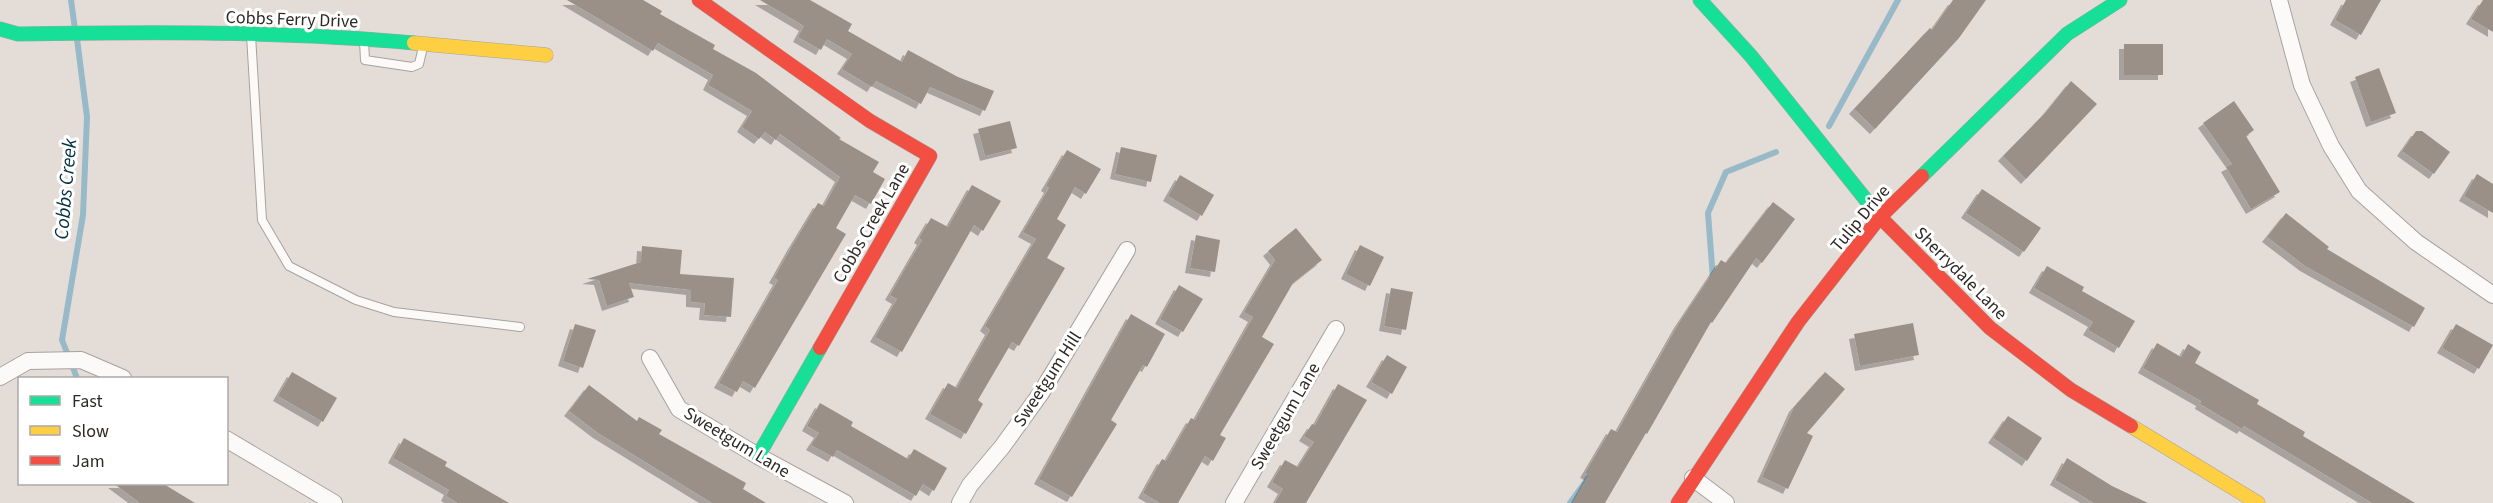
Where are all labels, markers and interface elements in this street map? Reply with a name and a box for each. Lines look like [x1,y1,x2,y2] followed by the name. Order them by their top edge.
[225,5,359,34] street label: Cobbs Ferry Drive
[48,137,84,241] water label: Cobbs Creek
[827,159,916,288] street label: Cobbs Creek Lane
[1825,180,1896,257] street label: Tulip Drive
[1909,221,2013,326] street label: Sherrydale Lane
[1007,327,1088,432] street label: Sweetgum Hill
[1245,358,1326,474] street label: Sweetgum Lane
[18,377,228,485] legend
[72,389,103,414] text: Fast
[679,401,795,484] street label: Sweetgum Lane
[72,419,109,444] text: Slow
[72,449,105,474] text: Jam

